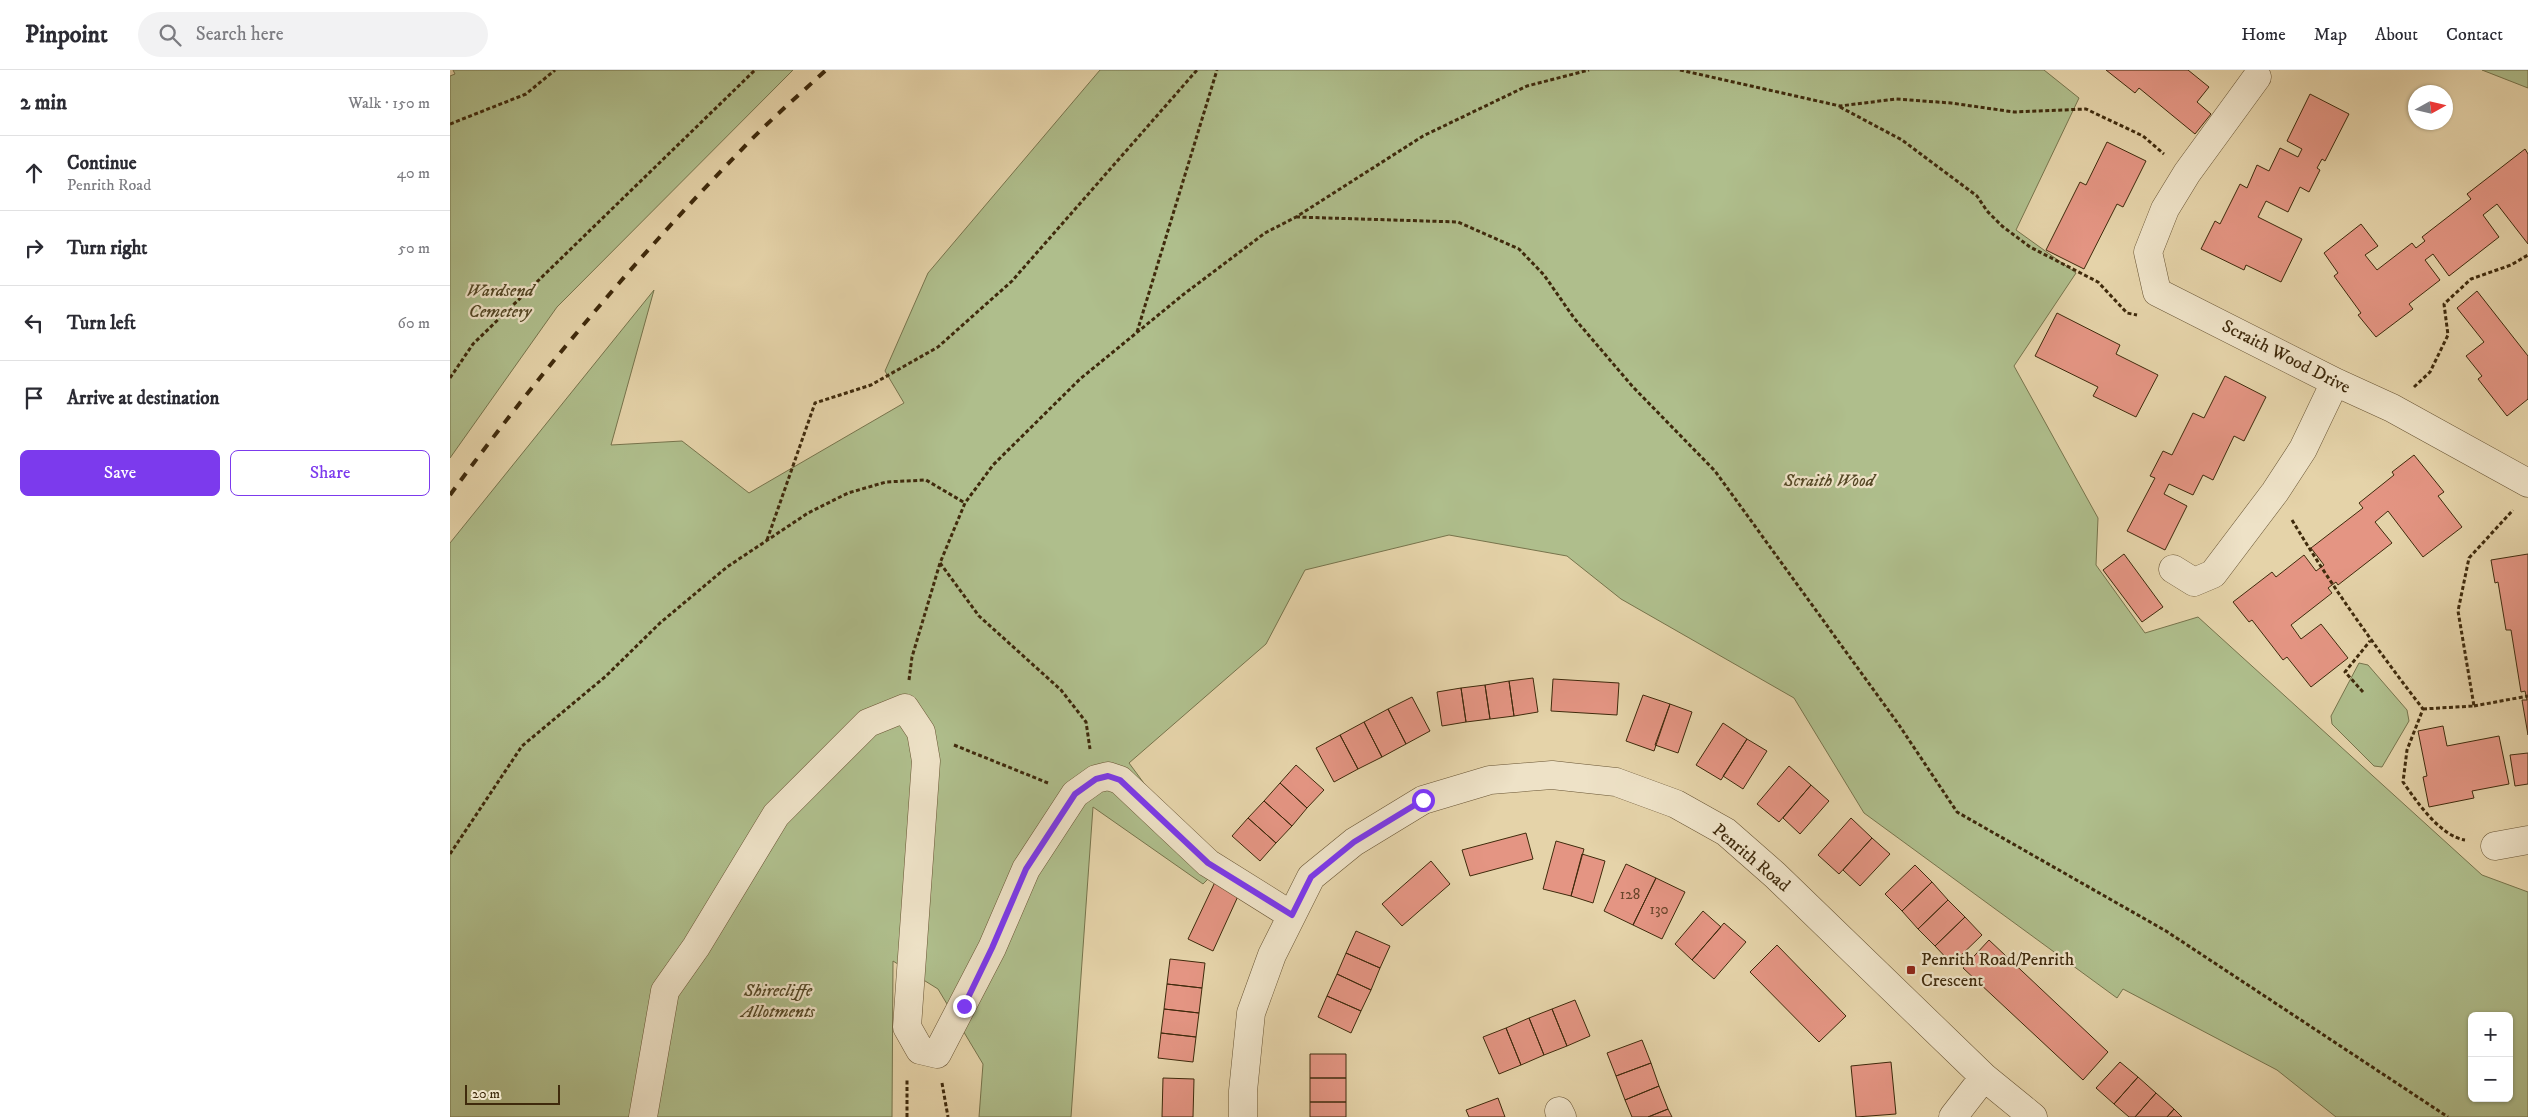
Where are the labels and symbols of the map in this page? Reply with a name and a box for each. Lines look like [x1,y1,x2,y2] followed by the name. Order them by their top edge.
[2408,85,2453,130] north arrow
[466,280,536,323] park label: Wardsend Cemetery
[2218,315,2354,399] street label: Scraith Wood Drive
[1783,470,1877,492] park label: Scraith Wood
[1412,789,1435,812] route start
[1708,819,1794,897] street label: Penrith Road
[1620,885,1640,904] house number: 128
[1649,900,1669,919] house number: 130
[1921,949,2075,992] place label: Penrith Road/Penrith Crescent
[1905,964,1917,976] marker: Penrith Road/Penrith Crescent
[739,980,815,1023] park label: Shirecliffe Allotments
[953,995,976,1018] route end
[465,1082,560,1105] scale bar

